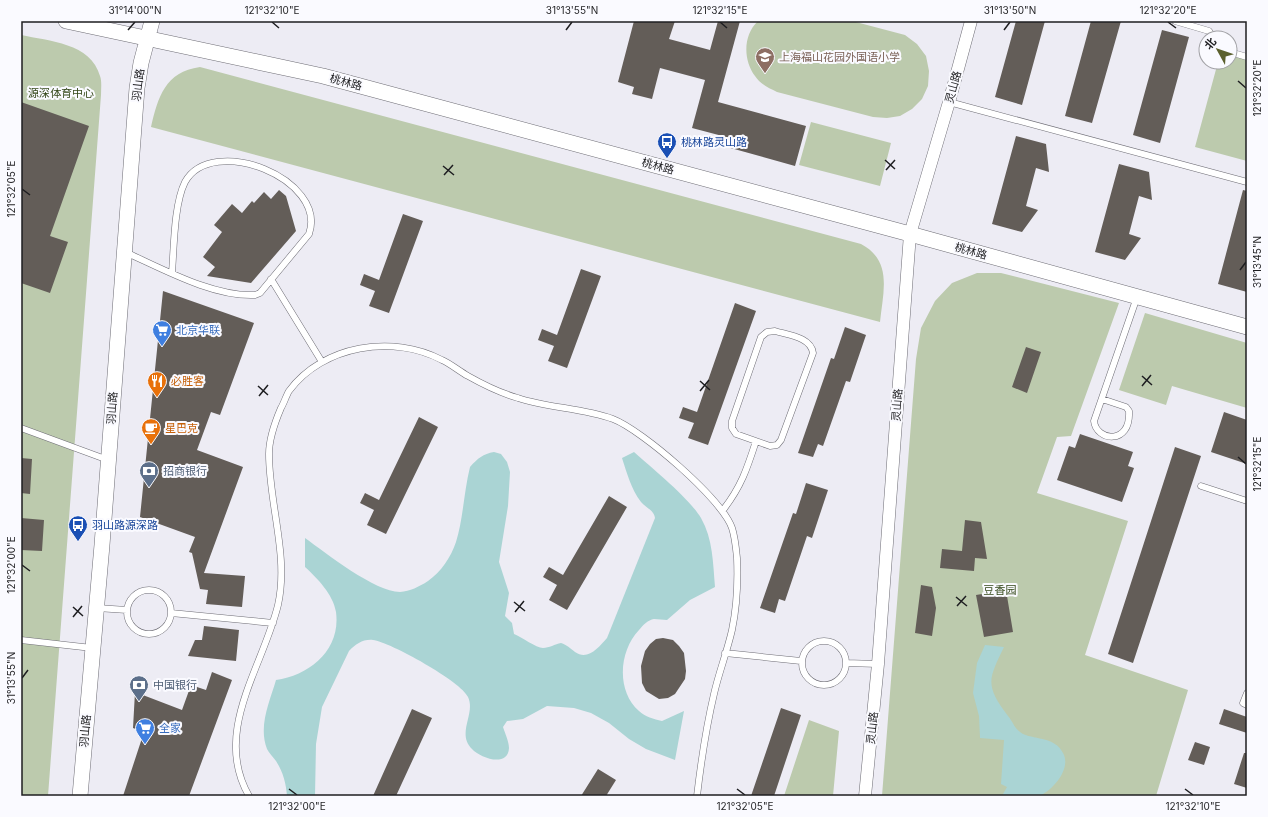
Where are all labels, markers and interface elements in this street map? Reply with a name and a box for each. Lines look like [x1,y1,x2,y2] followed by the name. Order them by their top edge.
[108,4,162,16] text: 31°14'00"N
[244,4,300,16] text: 121°32'10"E
[546,4,598,16] text: 31°13'55"N
[693,4,747,16] text: 121°32'15"E
[984,4,1036,16] text: 31°13'50"N
[1139,4,1197,16] text: 121°32'20"E
[1198,30,1238,70] north arrow
[1201,35,1219,52] text: 北
[754,46,776,74] school or university icon: 上海福山花园外国语小学
[779,50,900,64] place label: 上海福山花园外国语小学
[1251,59,1263,117] text: 121°32'20"E
[129,68,147,102] street label: 羽山路
[942,69,964,105] street label: 灵山路
[328,71,364,93] street label: 桃林路
[28,86,94,100] park label: 源深体育中心
[656,131,678,159] bus stop icon: 桃林路灵山路
[681,135,747,149] place label: 桃林路灵山路
[640,155,676,177] street label: 桃林路
[5,160,17,218] text: 121°32'05"E
[1251,236,1263,288] text: 31°13'45"N
[953,240,989,262] street label: 桃林路
[151,319,173,347] supermarket icon: 北京华联
[176,323,220,337] place label: 北京华联
[146,370,168,398] restaurant icon: 必胜客
[171,374,204,388] place label: 必胜客
[889,388,905,422] street label: 灵山路
[104,391,120,425] street label: 羽山路
[140,417,162,445] cafe icon: 星巴克
[165,421,198,435] place label: 星巴克
[1251,437,1263,491] text: 121°32'15"E
[138,460,160,488] bank icon: 招商银行
[163,464,207,478] place label: 招商银行
[67,514,89,542] bus stop icon: 羽山路源深路
[92,518,158,532] place label: 羽山路源深路
[5,536,17,594] text: 121°32'00"E
[984,583,1017,597] park label: 豆香园
[5,652,17,704] text: 31°13'55"N
[128,674,150,702] bank icon: 中国银行
[153,678,197,692] place label: 中国银行
[863,711,881,745] street label: 灵山路
[77,714,93,748] street label: 羽山路
[134,717,156,745] supermarket icon: 全家
[159,721,181,735] place label: 全家
[268,800,326,812] text: 121°32'00"E
[716,800,774,812] text: 121°32'05"E
[1165,800,1221,812] text: 121°32'10"E

